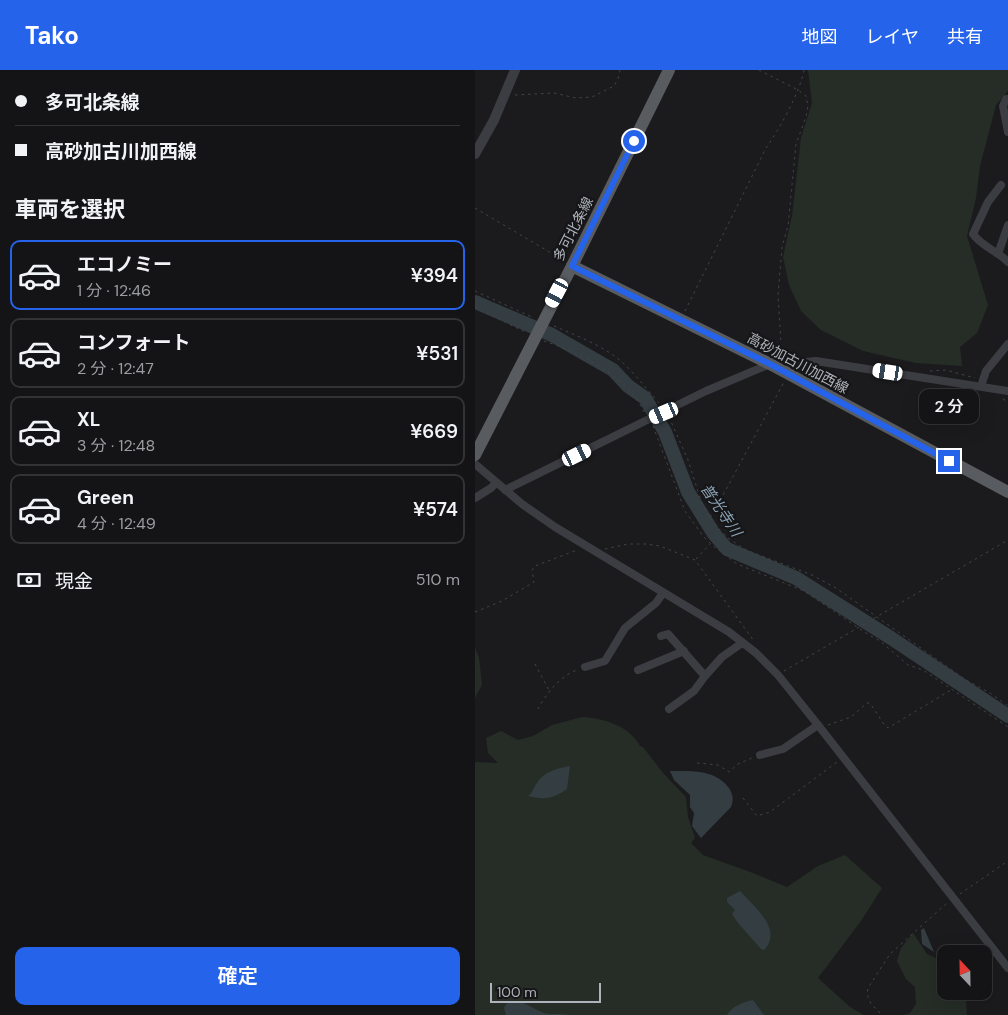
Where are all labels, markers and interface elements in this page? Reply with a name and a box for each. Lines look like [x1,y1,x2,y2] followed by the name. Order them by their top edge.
[25,20,79,51] text: Tako
[802,25,838,49] text: 地図
[866,25,919,49] text: レイヤ
[947,25,983,49] text: 共有
[45,90,140,115] text: 多可北条線
[623,130,645,152] route start
[45,139,197,164] text: 高砂加古川加西線
[549,194,597,264] street label: 多可北条線
[15,195,125,224] text: 車両を選択
[77,252,172,277] text: エコノミー
[17,253,62,298] icon: car
[411,263,458,288] text: ¥394
[543,276,570,310] car
[77,280,151,301] text: 1 分 · 12:46
[744,329,852,397] street label: 高砂加古川加西線
[77,330,190,355] text: コンフォート
[17,331,62,376] icon: car
[416,341,458,366] text: ¥531
[77,358,154,379] text: 2 分 · 12:47
[872,362,903,382] car
[919,388,979,424] callout: 2 分
[934,396,964,417] text: 2 分
[647,400,680,426] car
[77,407,100,432] text: XL
[17,409,62,454] icon: car
[410,419,458,444] text: ¥669
[77,435,155,456] text: 3 分 · 12:48
[560,442,593,468] car
[938,450,960,472] route end
[696,480,747,542] water label: 普光寺川
[77,485,134,510] text: Green
[17,487,62,532] icon: car
[413,497,458,522] text: ¥574
[77,513,156,534] text: 4 分 · 12:49
[15,566,43,594] icon: cash
[55,569,93,594] text: 現金
[416,569,460,590] text: 510 m
[937,945,993,1000] north arrow
[937,945,992,1000] map controls
[15,947,460,1005] button: 確定
[490,980,601,1003] scale bar
[497,983,537,1001] text: 100 m

